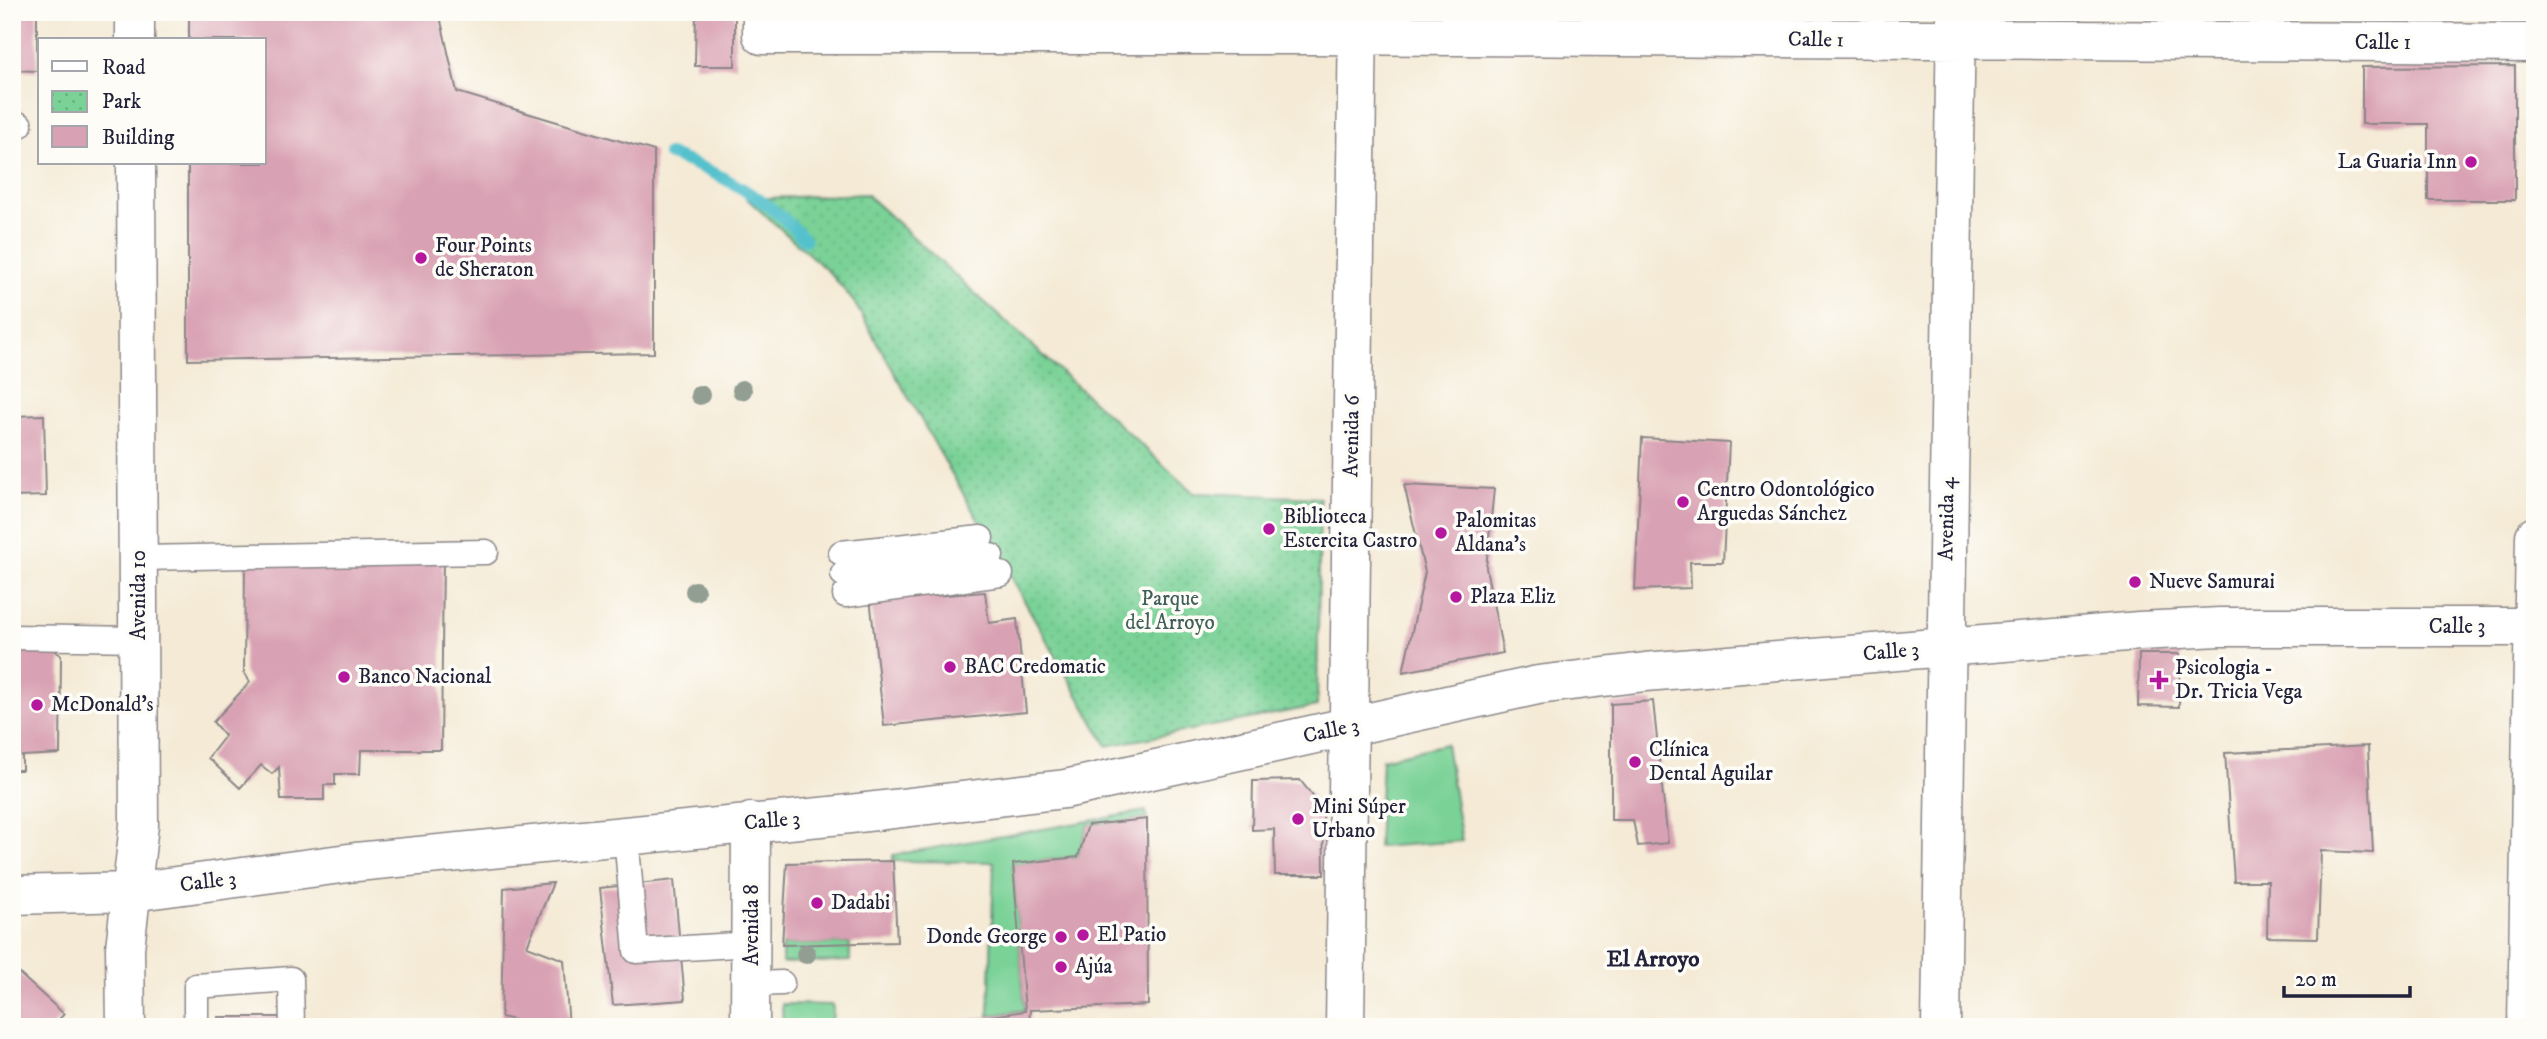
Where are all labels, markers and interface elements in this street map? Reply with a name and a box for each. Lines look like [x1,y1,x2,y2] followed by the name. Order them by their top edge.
[1788,27,1844,53] street label: Calle 1
[2355,30,2411,56] street label: Calle 1
[38,38,266,164] legend
[102,55,146,81] text: Road
[102,89,142,115] text: Park
[102,125,175,151] text: Building
[2337,149,2457,175] place label: La Guaria Inn
[2463,154,2479,170] marker: La Guaria Inn
[435,233,534,283] place label: Four Points de Sheraton
[413,250,429,266] marker: Four Points de Sheraton
[1338,394,1366,477] street label: Avenida 6
[1933,476,1961,561] street label: Avenida 4
[1697,477,1874,527] place label: Centro Odontológico Arguedas Sánchez
[1675,494,1691,510] marker: Centro Odontológico Arguedas Sánchez
[1283,504,1417,554] place label: Biblioteca Estercita Castro
[1455,508,1536,558] place label: Palomitas Aldana's
[1261,521,1277,537] marker: Biblioteca Estercita Castro
[1433,525,1449,541] marker: Palomitas Aldana's
[126,550,152,640] street label: Avenida 10
[2149,569,2275,595] place label: Nueve Samurai
[2127,574,2143,590] marker: Nueve Samurai
[1470,584,1556,610] place label: Plaza Eliz
[1125,586,1215,636] park label: Parque del Arroyo
[1448,589,1464,605] marker: Plaza Eliz
[2429,614,2485,640] street label: Calle 3
[1862,637,1920,667] street label: Calle 3
[964,654,1106,680] place label: BAC Credomatic
[2175,655,2303,705] place label: Psicologia - Dr. Tricia Vega
[942,659,958,675] marker: BAC Credomatic
[358,664,492,690] place label: Banco Nacional
[336,669,352,685] marker: Banco Nacional
[2149,670,2169,690] marker: Psicologia - Dr. Tricia Vega
[51,692,154,718] place label: McDonald's
[29,697,45,713] marker: McDonald's
[1301,712,1361,750] street label: Calle 3
[1649,737,1773,787] place label: Clínica Dental Aguilar
[1627,754,1643,770] marker: Clínica Dental Aguilar
[1312,794,1406,844] place label: Mini Súper Urbano
[743,806,801,836] street label: Calle 3
[1290,811,1306,827] marker: Mini Súper Urbano
[178,866,238,898] street label: Calle 3
[739,884,765,966] street label: Avenida 8
[831,890,890,916] place label: Dadabi
[809,895,825,911] marker: Dadabi
[1097,922,1166,948] place label: El Patio
[926,924,1047,950] place label: Donde George
[1075,927,1091,943] marker: El Patio
[1053,929,1069,945] marker: Donde George
[1606,945,1700,974] district label: El Arroyo
[1075,954,1113,980] place label: Ajúa
[2284,955,2410,999] scale bar
[1053,959,1069,975] marker: Ajúa
[2295,967,2337,993] text: 20 m

